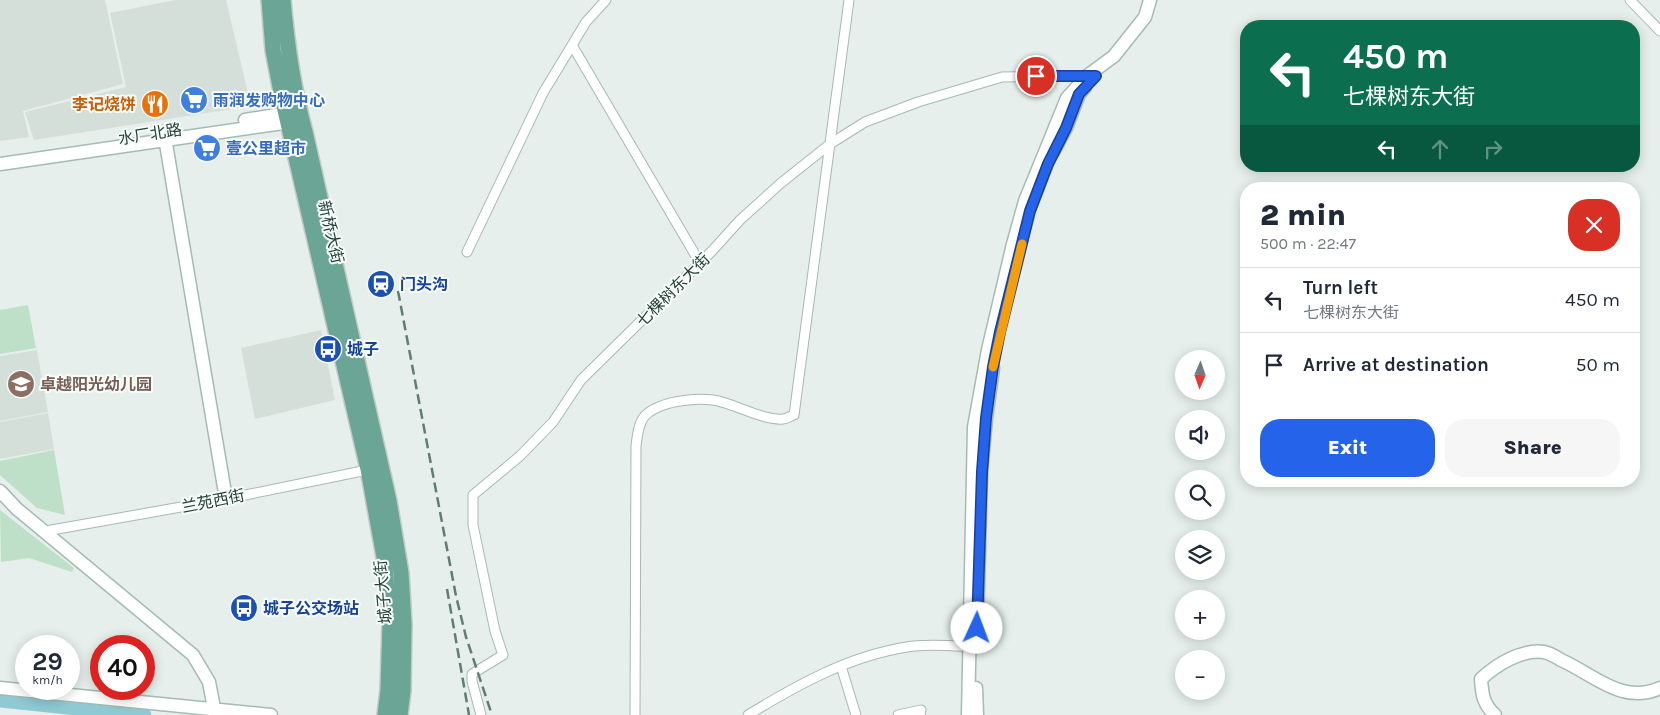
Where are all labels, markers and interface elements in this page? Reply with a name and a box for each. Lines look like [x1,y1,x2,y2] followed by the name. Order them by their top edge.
[1343,36,1448,77] text: 450 m
[1260,40,1325,105] icon: left
[1015,55,1057,97] pin
[1022,62,1050,90] icon: arrive
[1343,84,1475,110] text: 七棵树东大街
[179,85,209,115] supermarket icon: 雨润发购物中心
[140,89,170,119] restaurant icon: 李记烧饼
[213,91,325,110] place label: 雨润发购物中心
[72,95,136,114] place label: 李记烧饼
[117,120,183,148] street label: 水厂北路
[192,133,222,163] supermarket icon: 壹公里超市
[1373,135,1401,163] icon: left
[1426,135,1454,163] icon: ahead
[1479,135,1507,163] icon: right
[226,139,306,158] place label: 壹公里超市
[1260,197,1346,233] text: 2 min
[315,199,347,265] street label: 新桥大街
[1568,199,1620,251] button: close
[1260,234,1356,253] text: 500 m · 22:47
[632,249,714,331] street label: 七棵树东大街
[366,269,396,299] station icon: 门头沟
[400,275,448,294] place label: 门头沟
[1303,277,1378,299] text: Turn left
[1260,286,1288,314] icon: left
[1565,289,1620,311] text: 450 m
[1303,303,1399,322] text: 七棵树东大街
[313,334,343,364] bus stop icon: 城子
[347,340,379,359] place label: 城子
[1175,350,1225,400] north arrow
[1175,350,1225,700] map controls
[1260,351,1288,379] icon: arrive
[1303,354,1489,376] text: Arrive at destination
[1576,354,1620,376] text: 50 m
[6,369,36,399] school or university icon: 卓越阳光幼儿园
[40,375,152,394] place label: 卓越阳光幼儿园
[1175,410,1225,460] button: sound
[1260,419,1435,477] button: Exit
[1445,419,1620,477] button: Share
[1175,470,1225,520] button: search
[180,486,246,516] street label: 兰苑西街
[1175,530,1225,580] button: layers
[371,559,395,625] street label: 城子大街
[1175,590,1225,640] button: +
[229,593,259,623] bus stop icon: 城子公交场站
[263,599,359,618] place label: 城子公交场站
[950,601,1002,653] position arrow
[90,635,155,700] speed limit sign: 40
[32,647,63,676] text: 29
[1175,650,1225,700] button: −
[32,673,63,687] text: km/h

